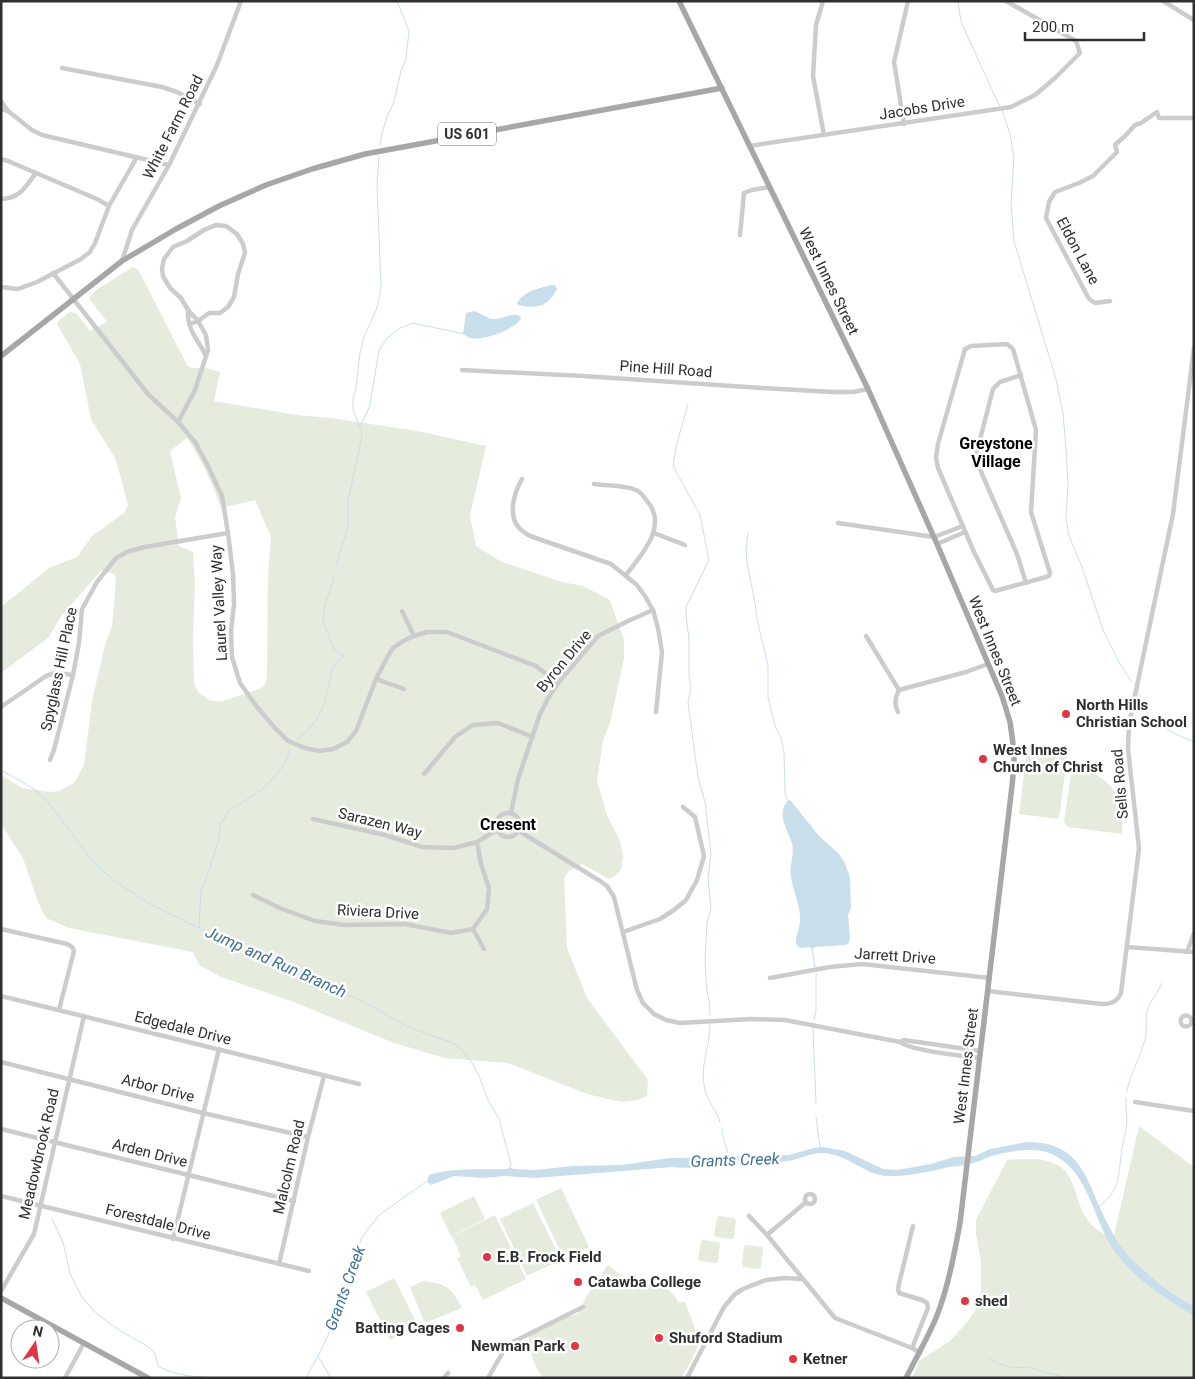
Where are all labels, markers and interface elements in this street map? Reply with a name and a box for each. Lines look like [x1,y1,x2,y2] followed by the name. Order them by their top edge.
[1025,10,1144,42] scale bar
[1032,18,1074,36] text: 200 m
[139,72,207,182] street label: White Farm Road
[878,92,966,124] street label: Jacobs Drive
[438,122,496,146] road number: US 601
[1053,214,1103,288] street label: Eldon Lane
[795,224,863,338] street label: West Innes Street
[619,357,713,381] street label: Pine Hill Road
[959,434,1033,471] district label: Greystone Village
[207,544,231,662] street label: Laurel Valley Way
[965,593,1025,709] street label: West Innes Street
[37,605,81,733] street label: Spyglass Hill Place
[533,626,595,696] street label: Byron Drive
[1076,696,1187,731] place label: North Hills Christian School
[1060,708,1072,720] marker: North Hills Christian School
[993,741,1103,776] place label: West Innes Church of Christ
[1108,748,1132,820] street label: Sells Road
[977,753,989,765] marker: West Innes Church of Christ
[336,804,424,842] street label: Sarazen Way
[480,815,537,834] district label: Cresent
[337,901,420,923] street label: Riviera Drive
[203,922,349,1002] water label: Jump and Run Branch
[854,944,936,968] street label: Jarrett Drive
[133,1007,233,1049] street label: Edgedale Drive
[950,1007,982,1125] street label: West Innes Street
[120,1070,196,1106] street label: Arbor Drive
[15,1087,63,1221] street label: Meadowbrook Road
[269,1118,309,1216] street label: Malcolm Road
[111,1135,189,1171] street label: Arden Drive
[690,1149,781,1171] water label: Grants Creek
[103,1200,213,1244] street label: Forestdale Drive
[321,1242,370,1333] water label: Grants Creek
[497,1248,602,1266] place label: E.B. Frock Field
[481,1251,493,1263] marker: E.B. Frock Field
[588,1273,701,1291] place label: Catawba College
[572,1276,584,1288] marker: Catawba College
[975,1292,1008,1310] place label: shed
[959,1295,971,1307] marker: shed
[10,1319,60,1369] north arrow
[355,1319,450,1337] place label: Batting Cages
[31,1322,45,1340] text: N
[454,1322,466,1334] marker: Batting Cages
[669,1329,783,1347] place label: Shuford Stadium
[653,1332,665,1344] marker: Shuford Stadium
[471,1337,566,1355] place label: Newman Park
[569,1340,581,1352] marker: Newman Park
[803,1350,848,1368] place label: Ketner
[787,1353,799,1365] marker: Ketner

